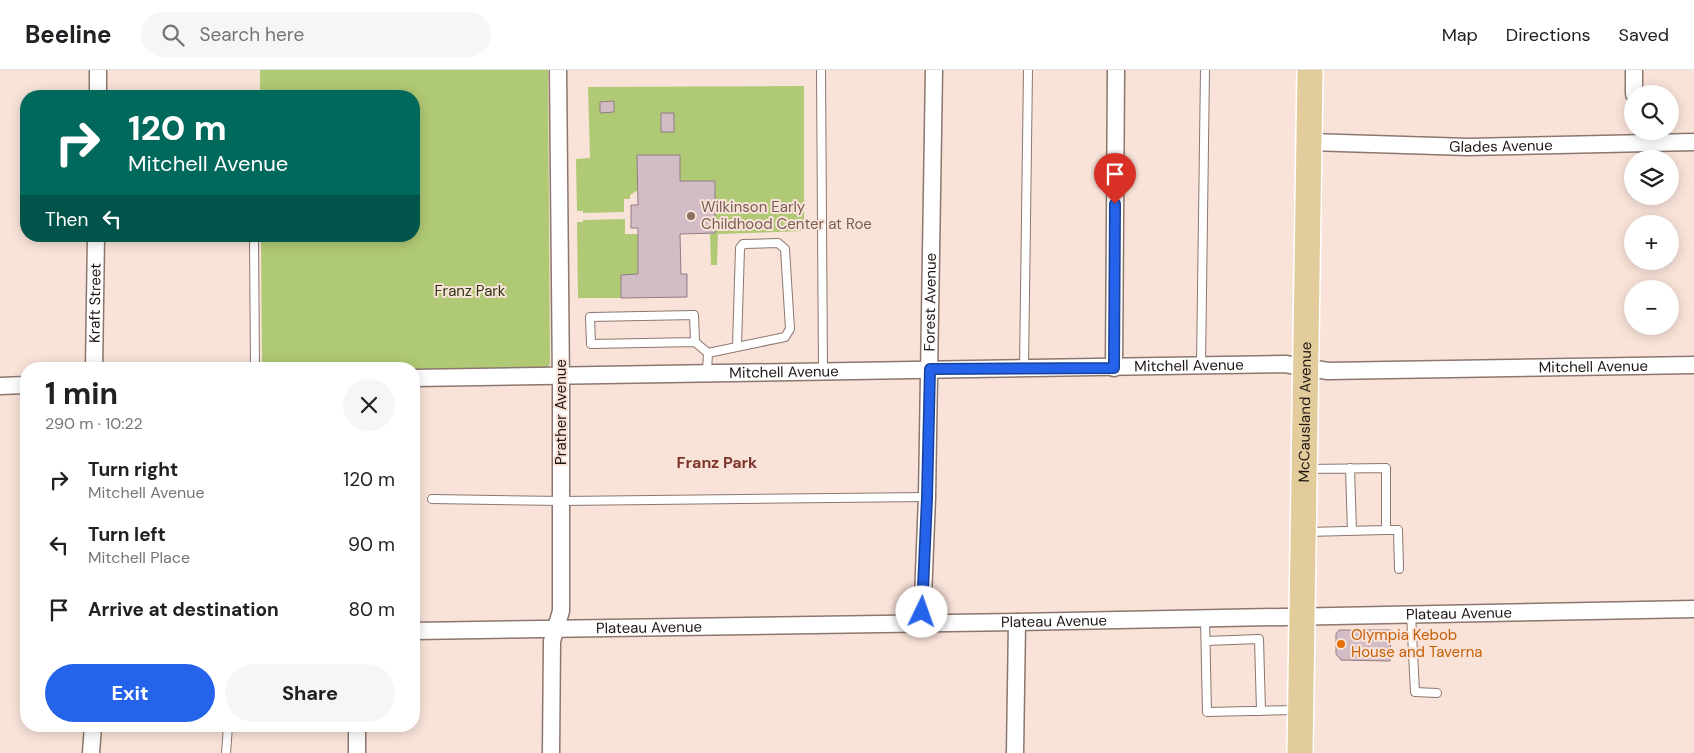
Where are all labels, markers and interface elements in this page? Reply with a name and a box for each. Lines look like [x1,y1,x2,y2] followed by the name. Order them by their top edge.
[141,12,491,57] search box
[25,19,111,50] text: Beeline
[159,21,187,49] icon: search
[199,22,304,47] text: Search here
[1442,23,1478,47] text: Map
[1506,23,1591,47] text: Directions
[1619,23,1669,47] text: Saved
[1624,85,1679,335] map controls
[1624,85,1679,140] button: search
[128,105,227,151] text: 120 m
[45,110,110,175] icon: right
[1449,135,1553,157] street label: Glades Avenue
[128,149,288,178] text: Mitchell Avenue
[1624,150,1679,205] button: layers
[1094,153,1136,204] pin
[1101,160,1129,188] icon: arrive
[701,197,872,234] place label: Wilkinson Early Childhood Center at Roe
[98,205,126,233] icon: left
[45,207,88,232] text: Then
[685,210,697,222] marker: Wilkinson Early Childhood Center at Roe
[1624,215,1679,270] button: +
[919,253,941,352] street label: Forest Avenue
[84,263,106,343] street label: Kraft Street
[1624,280,1679,335] button: −
[435,281,506,301] park label: Franz Park
[1294,341,1316,483] street label: McCausland Avenue
[1134,355,1244,376] street label: Mitchell Avenue
[1538,356,1648,378] street label: Mitchell Avenue
[551,359,571,465] street label: Prather Avenue
[729,361,839,383] street label: Mitchell Avenue
[45,374,118,413] text: 1 min
[343,379,395,431] button: close
[45,413,143,434] text: 290 m · 10:22
[677,452,758,473] district label: Franz Park
[88,457,178,482] text: Turn right
[45,466,73,494] icon: right
[343,467,395,492] text: 120 m
[88,482,205,503] text: Mitchell Avenue
[88,522,166,547] text: Turn left
[45,531,73,559] icon: left
[348,532,395,557] text: 90 m
[88,547,190,568] text: Mitchell Place
[895,585,947,637] position arrow
[45,596,73,624] icon: arrive
[88,597,279,622] text: Arrive at destination
[348,597,395,622] text: 80 m
[1406,602,1512,625] street label: Plateau Avenue
[1001,610,1107,632] street label: Plateau Avenue
[596,617,702,638] street label: Plateau Avenue
[1351,625,1482,662] place label: Olympia Kebob House and Taverna
[1335,638,1347,650] marker: Olympia Kebob House and Taverna
[45,664,215,722] button: Exit
[225,664,395,722] button: Share

